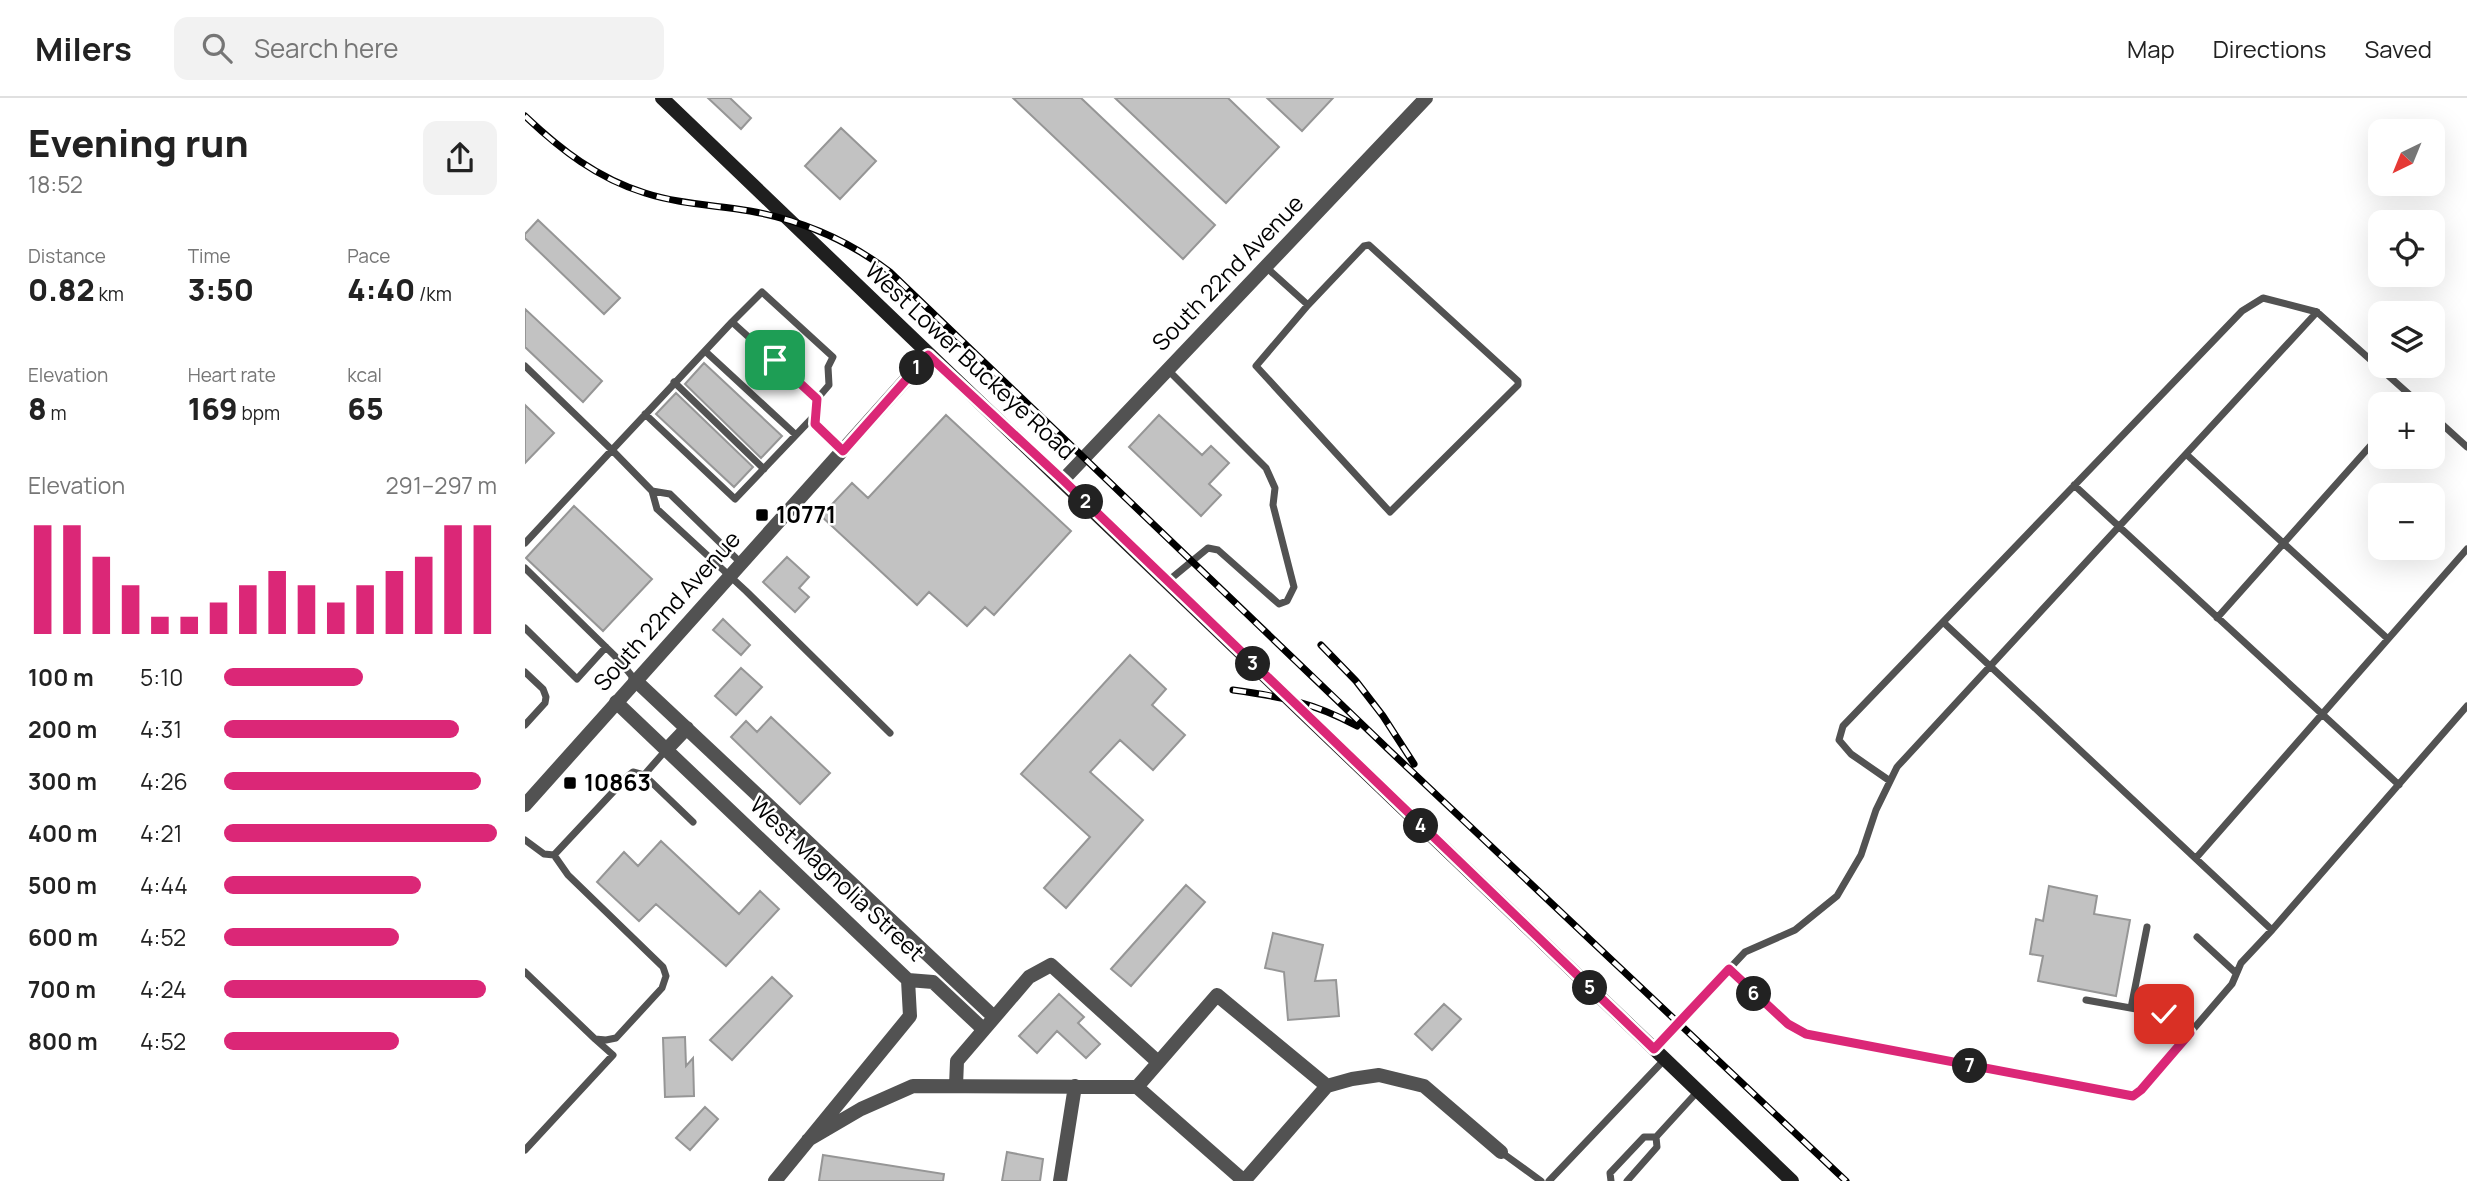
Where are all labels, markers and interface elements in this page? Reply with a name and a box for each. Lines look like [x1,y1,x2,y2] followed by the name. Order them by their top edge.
[174,17,664,80] search box
[35,26,132,71] text: Milers
[198,29,236,67] icon: search
[254,30,399,66] text: Search here
[2127,32,2175,65] text: Map
[2213,32,2326,65] text: Directions
[2364,32,2432,65] text: Saved
[28,116,249,168] text: Evening run
[2368,119,2445,196] north arrow
[2368,119,2445,560] map controls
[423,121,497,195] button: share
[28,168,83,200] text: 18:52
[1144,187,1310,357] street label: South 22nd Avenue
[2368,210,2445,287] button: locate
[28,243,106,269] text: Distance
[188,243,231,269] text: Time
[347,243,390,269] text: Pace
[858,254,1083,466] street label: West Lower Buckeye Road
[28,269,95,310] text: 0.82
[188,269,254,310] text: 3:50
[347,269,415,310] text: 4:40
[95,281,124,307] text: km
[415,281,452,307] text: /km
[2368,301,2445,378] button: layers
[745,330,805,390] pin
[756,341,794,379] icon: arrive
[899,350,935,386] pin: 1
[912,354,921,380] text: 1
[28,362,108,388] text: Elevation
[188,362,276,388] text: Heart rate
[347,362,382,388] text: kcal
[28,388,47,429] text: 8
[188,388,238,429] text: 169
[347,388,384,429] text: 65
[2368,392,2445,469] button: +
[47,400,67,426] text: m
[238,400,280,426] text: bpm
[28,469,125,501] text: Elevation
[386,469,497,501] text: 291–297 m
[2368,483,2445,560] button: −
[1069,484,1103,520] pin: 2
[1080,488,1091,514] text: 2
[776,498,836,530] place label: 10771
[754,507,770,523] marker: 10771
[586,523,747,697] street label: South 22nd Avenue
[1235,646,1271,682] pin: 3
[1247,650,1258,676] text: 3
[28,661,94,693] text: 100 m
[140,661,183,693] text: 5:10
[28,713,97,745] text: 200 m
[140,713,182,745] text: 4:31
[28,765,97,797] text: 300 m
[140,765,188,797] text: 4:26
[584,766,651,798] place label: 10863
[562,775,578,791] marker: 10863
[743,789,932,968] street label: West Magnolia Street
[1403,808,1439,844] pin: 4
[1415,812,1426,838] text: 4
[28,817,98,849] text: 400 m
[140,817,183,849] text: 4:21
[28,869,97,901] text: 500 m
[140,869,188,901] text: 4:44
[28,921,98,953] text: 600 m
[140,921,186,953] text: 4:52
[1573,970,1607,1006] pin: 5
[28,973,96,1005] text: 700 m
[140,973,187,1005] text: 4:24
[1584,974,1595,1000] text: 5
[1737,976,1771,1012] pin: 6
[1748,980,1759,1006] text: 6
[2134,984,2194,1044] pin
[2145,995,2183,1033] icon: check
[28,1025,98,1057] text: 800 m
[140,1025,186,1057] text: 4:52
[1953,1048,1987,1084] pin: 7
[1964,1052,1975,1078] text: 7

